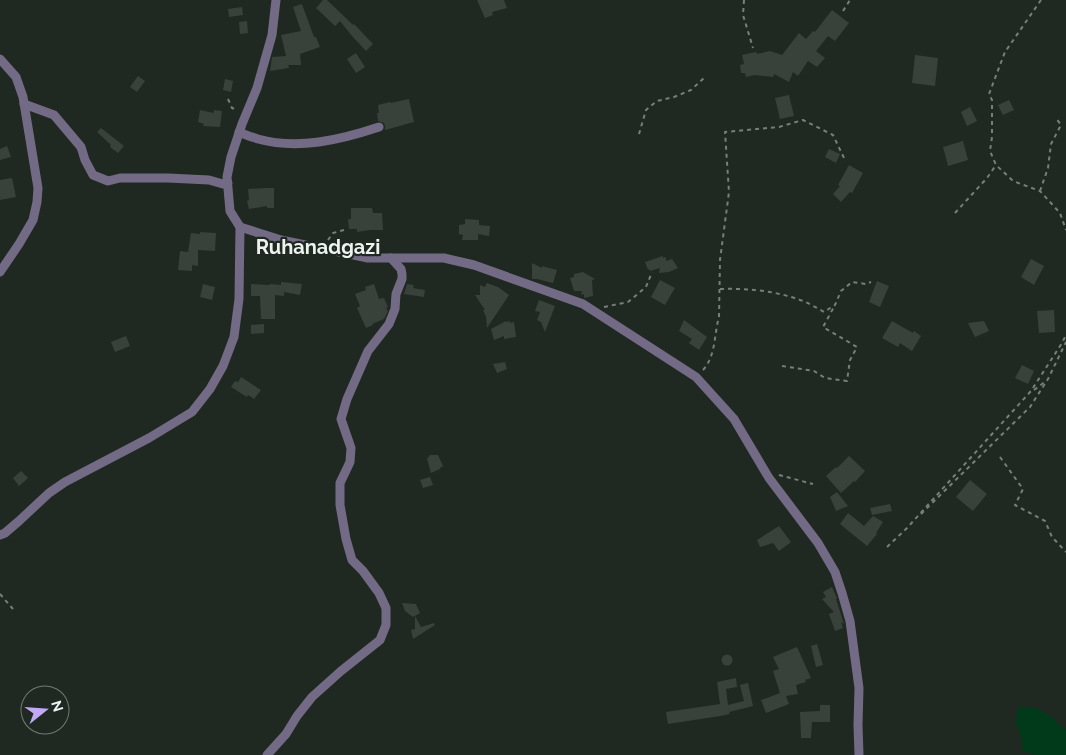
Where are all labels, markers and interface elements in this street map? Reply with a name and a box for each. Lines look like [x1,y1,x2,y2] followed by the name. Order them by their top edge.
[256,235,380,259] district label: Ruhanadgazi
[20,685,70,735] north arrow
[48,699,67,714] text: N

